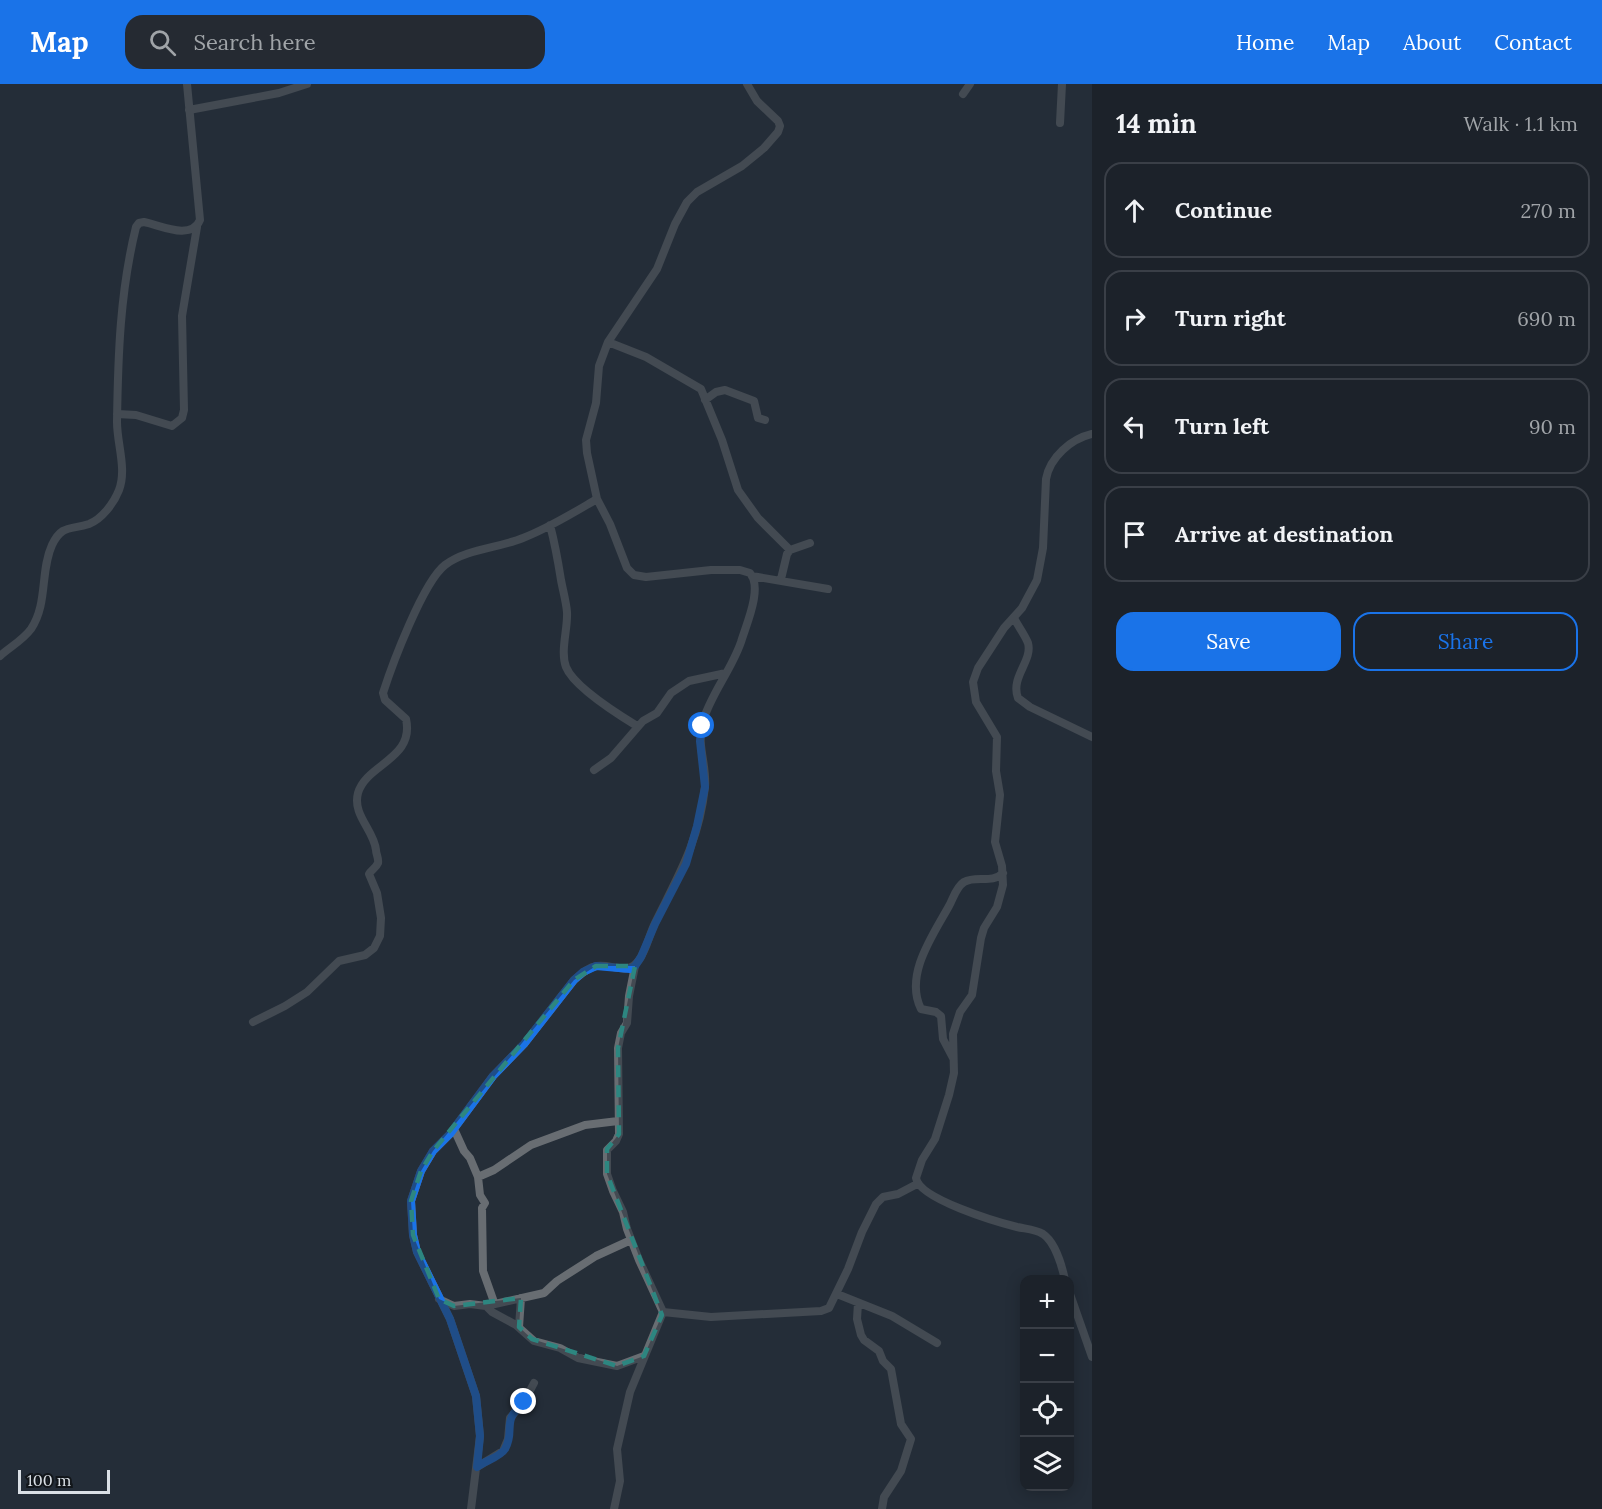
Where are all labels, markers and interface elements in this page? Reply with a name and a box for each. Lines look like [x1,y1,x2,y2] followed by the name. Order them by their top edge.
[125,15,545,69] search box
[30,24,89,60] text: Map
[146,26,179,59] icon: search
[194,28,316,56] text: Search here
[1236,29,1294,56] text: Home
[1327,29,1370,56] text: Map
[1403,29,1461,56] text: About
[1494,29,1572,56] text: Contact
[1116,107,1197,140] text: 14 min
[1464,111,1578,136] text: Walk · 1.1 km
[1118,194,1151,227] icon: ahead
[1175,196,1272,224] text: Continue
[1520,198,1576,223] text: 270 m
[1118,302,1151,335] icon: right
[1175,304,1286,332] text: Turn right
[1517,306,1576,331] text: 690 m
[1118,410,1151,443] icon: left
[1175,412,1269,440] text: Turn left
[1529,414,1576,439] text: 90 m
[1118,518,1151,551] icon: arrive
[1175,520,1393,548] text: Arrive at destination
[1116,612,1341,671] button: Save
[1353,612,1578,671] button: Share
[688,712,714,738] route start
[1020,1275,1074,1491] map controls
[1020,1275,1074,1329] button: +
[1020,1329,1074,1383] button: −
[1020,1383,1074,1437] button: locate
[510,1388,536,1414] route end
[1020,1437,1074,1491] button: layers
[18,1467,110,1494] scale bar
[27,1470,71,1490] text: 100 m

